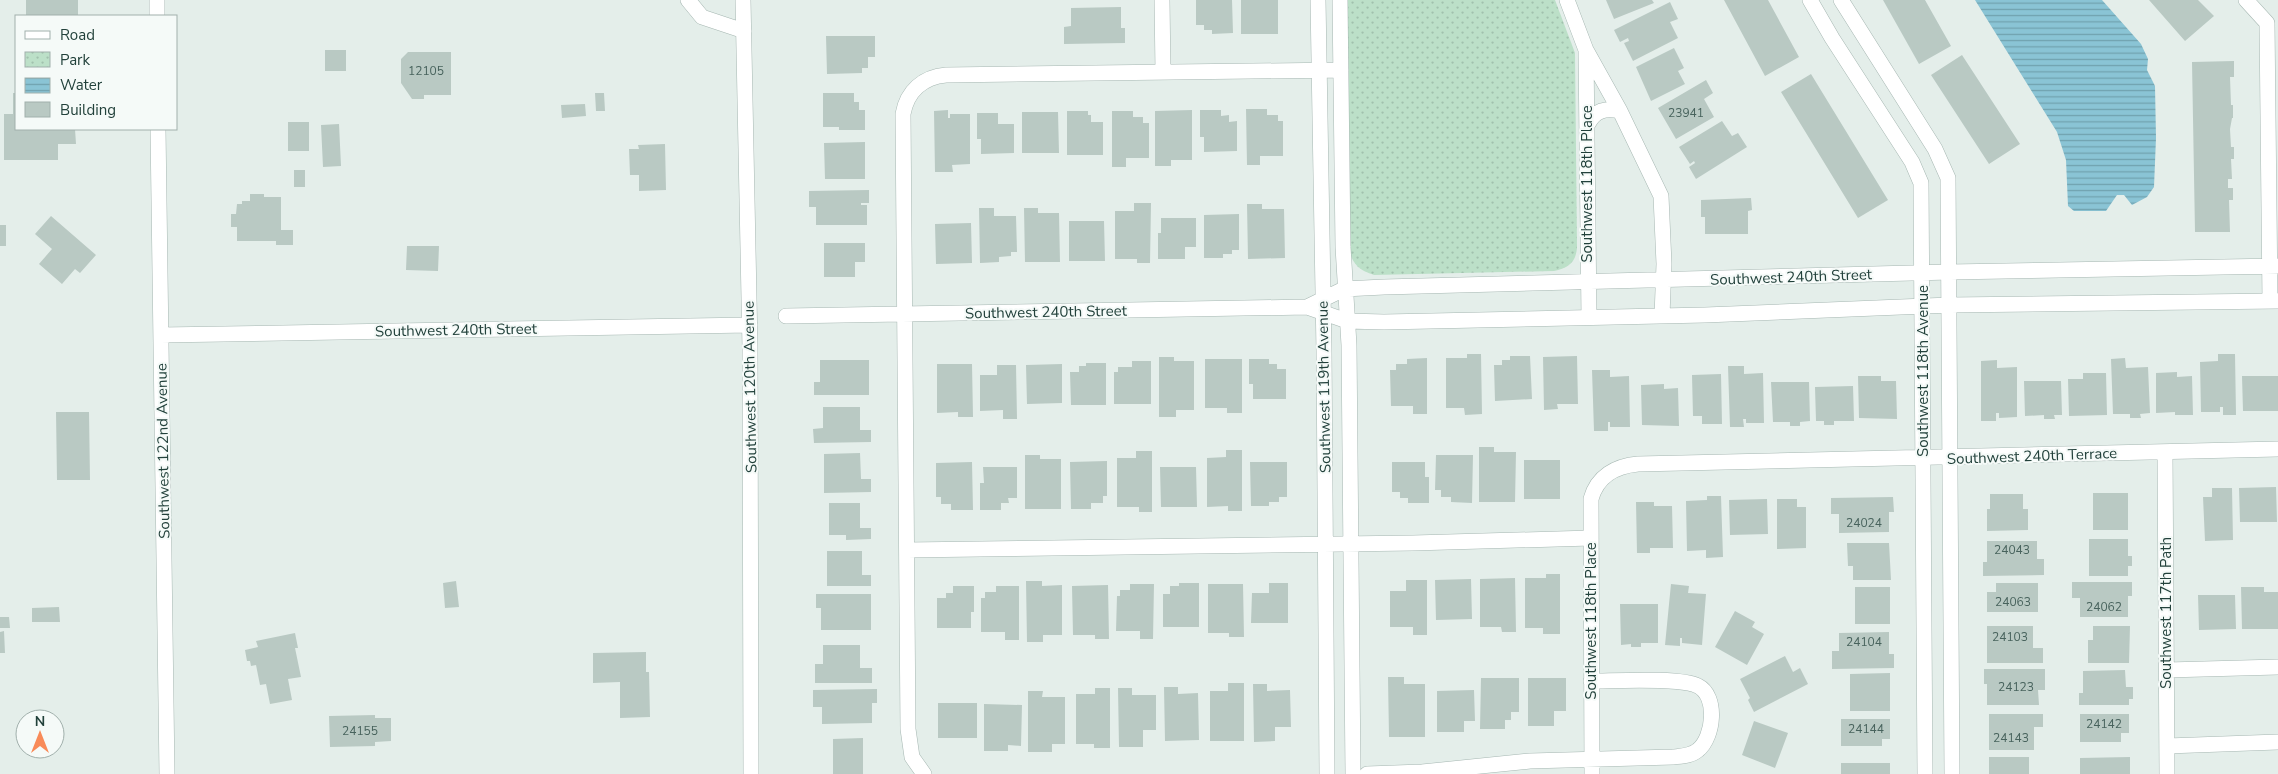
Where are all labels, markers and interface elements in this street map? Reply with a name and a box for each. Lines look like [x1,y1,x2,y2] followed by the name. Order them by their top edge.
[15,15,178,130] legend
[60,25,95,45] text: Road
[60,50,90,70] text: Park
[408,63,444,79] house number: 12105
[60,75,103,95] text: Water
[60,100,116,120] text: Building
[1577,105,1597,263] street label: Southwest 118th Place
[1668,105,1704,121] house number: 23941
[1710,264,1873,290] street label: Southwest 240th Street
[1913,285,1933,457] street label: Southwest 118th Avenue
[738,301,762,473] street label: Southwest 120th Avenue
[965,301,1128,323] street label: Southwest 240th Street
[1312,301,1336,473] street label: Southwest 119th Avenue
[375,319,538,341] street label: Southwest 240th Street
[151,363,175,539] street label: Southwest 122nd Avenue
[1947,443,2117,469] street label: Southwest 240th Terrace
[1846,515,1882,531] house number: 24024
[2156,537,2176,689] street label: Southwest 117th Path
[1581,542,1601,700] street label: Southwest 118th Place
[1994,542,2030,558] house number: 24043
[1995,594,2031,610] house number: 24063
[2086,599,2122,615] house number: 24062
[1992,629,2028,645] house number: 24103
[1846,634,1882,650] house number: 24104
[1998,679,2034,695] house number: 24123
[15,709,65,759] north arrow
[35,712,45,731] text: N
[2086,716,2122,732] house number: 24142
[1848,721,1884,737] house number: 24144
[342,723,378,739] house number: 24155
[1993,730,2029,746] house number: 24143

